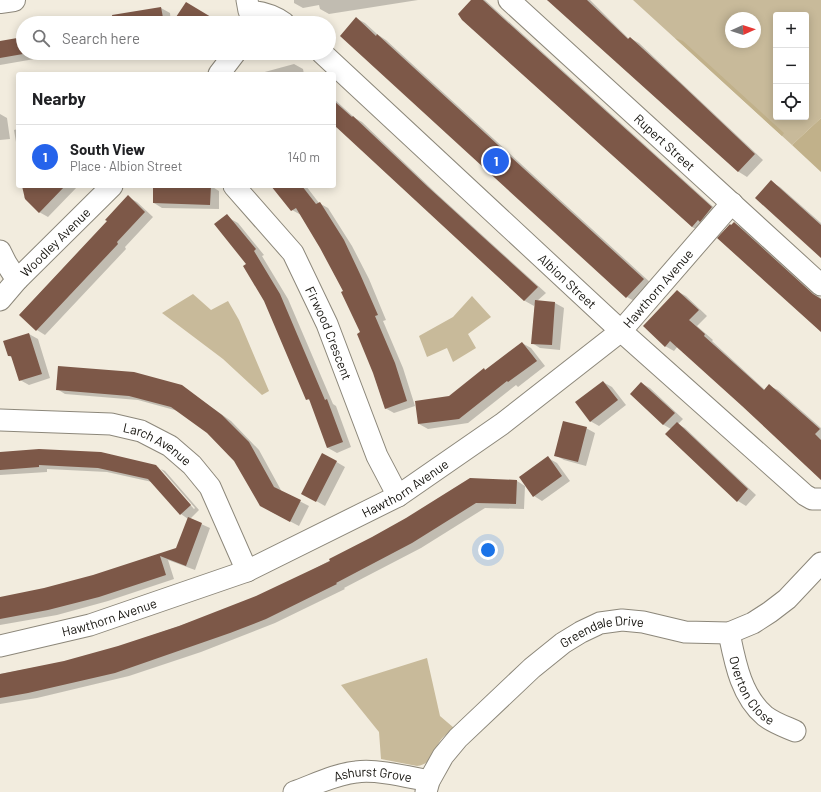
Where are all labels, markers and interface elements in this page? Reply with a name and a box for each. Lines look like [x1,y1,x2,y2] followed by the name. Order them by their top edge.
[725,12,761,48] north arrow
[773,12,809,120] map controls
[773,12,809,48] button: +
[16,16,336,60] search box
[30,27,52,49] icon: search
[62,29,140,47] text: Search here
[773,48,809,84] button: −
[773,84,809,120] button: locate
[32,88,86,108] text: Nearby
[631,111,699,174] street label: Rupert Street
[70,140,145,158] text: South View
[483,146,509,176] pin: 1
[43,149,47,165] text: 1
[288,149,320,165] text: 140 m
[70,158,182,174] text: Place · Albion Street
[17,204,94,280] street label: Woodley Avenue
[620,246,696,331] street label: Hawthorn Avenue
[535,250,600,312] street label: Albion Street
[302,284,355,382] street label: Firwood Crescent
[122,419,195,469] street label: Larch Avenue
[359,456,451,521] street label: Hawthorn Avenue
[478,540,498,560] your location
[60,595,159,639] street label: Hawthorn Avenue
[557,612,645,651] street label: Greendale Drive
[726,654,777,728] street label: Overton Close
[332,763,413,785] street label: Ashurst Grove

